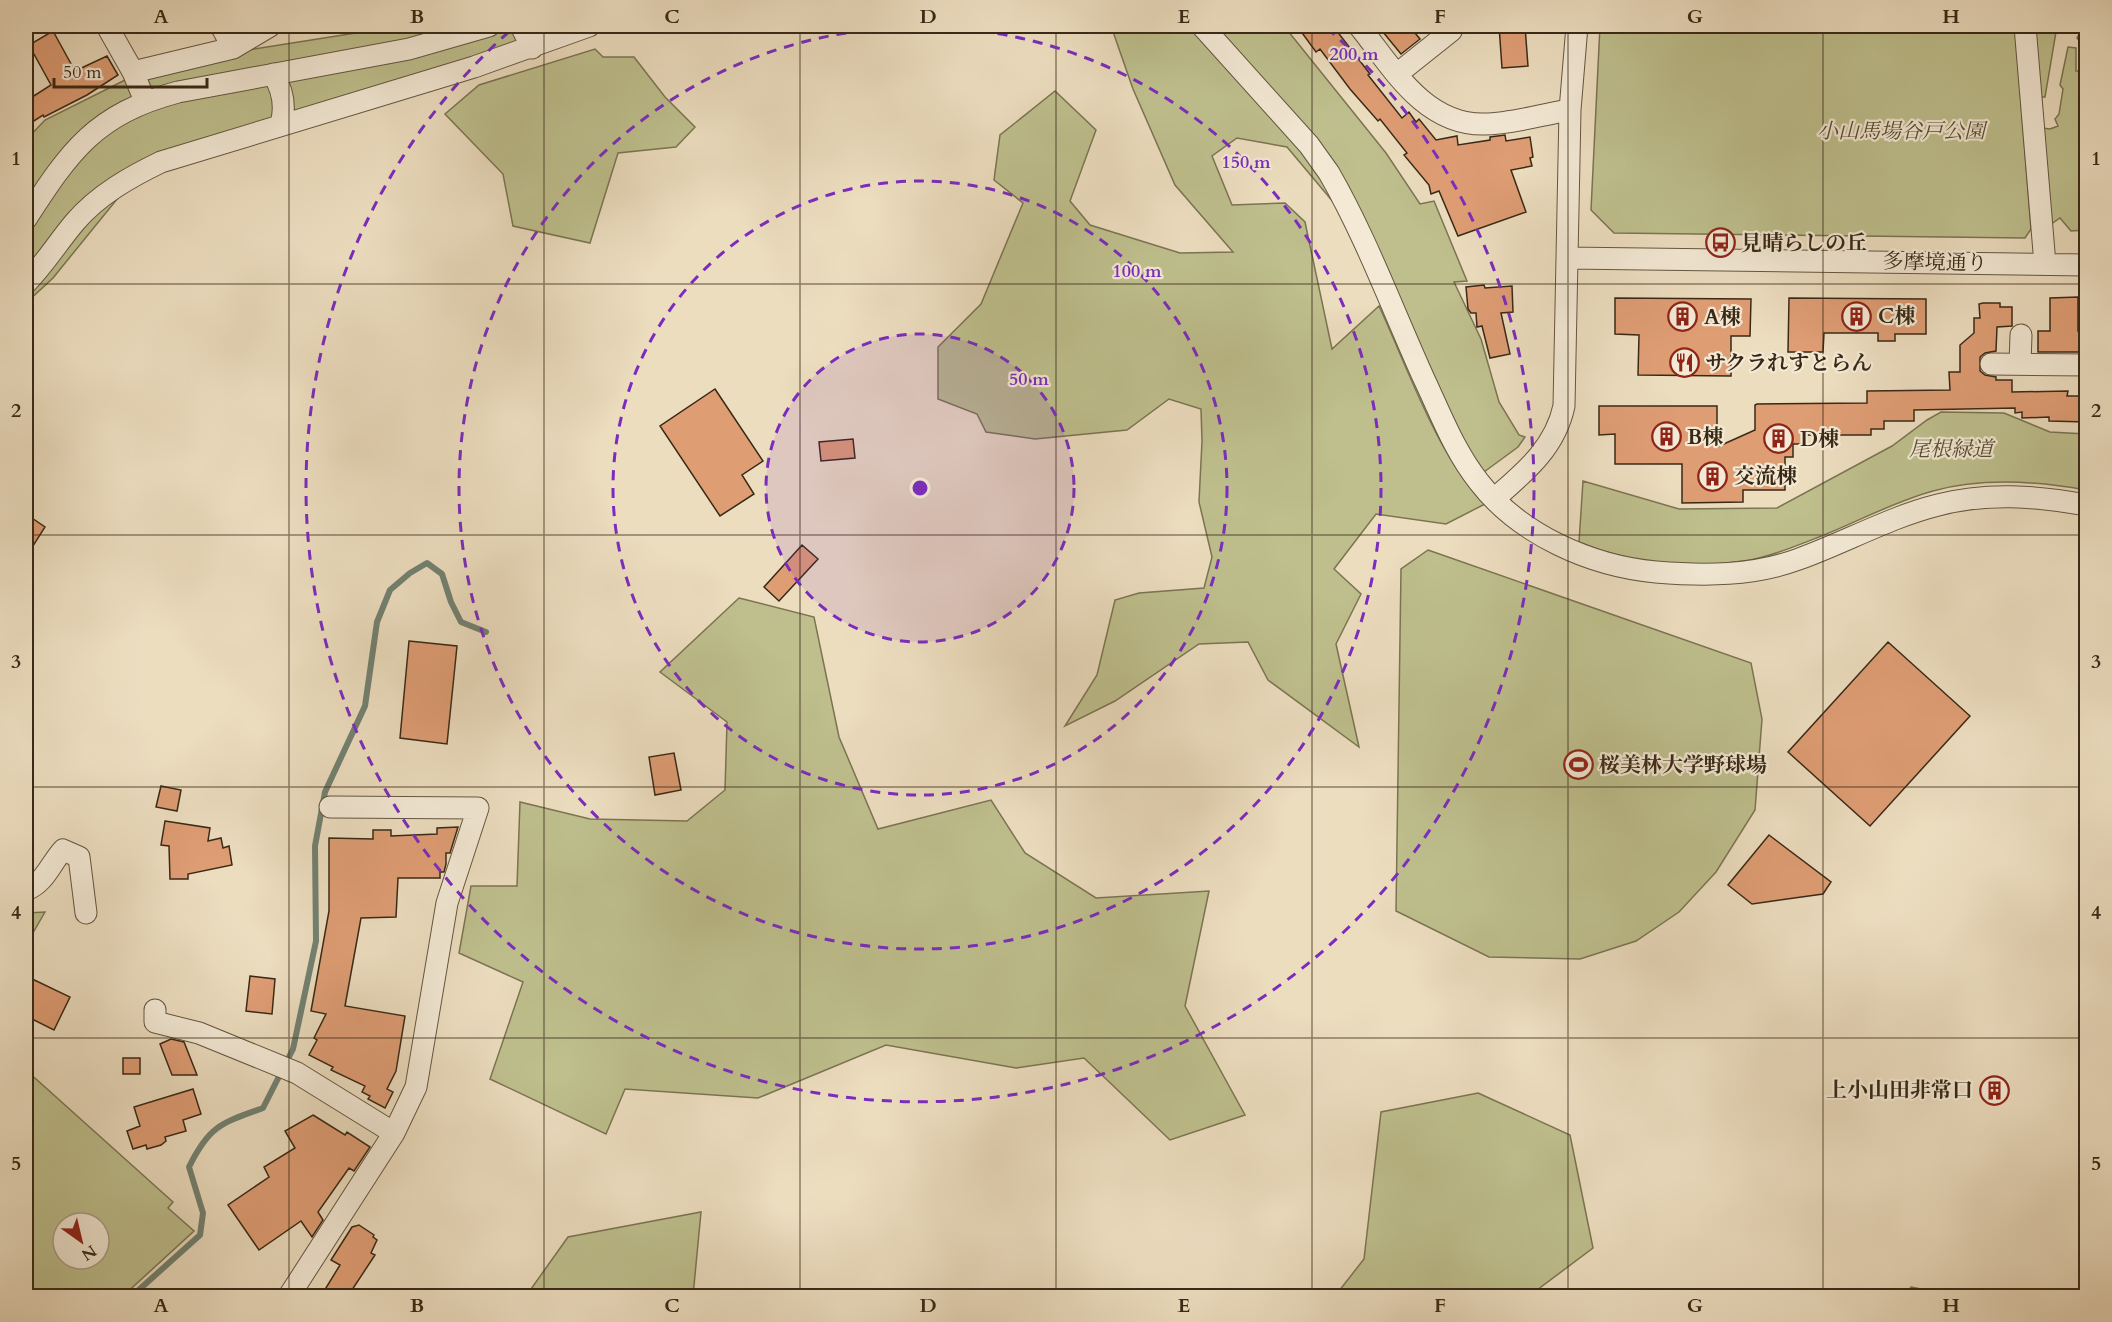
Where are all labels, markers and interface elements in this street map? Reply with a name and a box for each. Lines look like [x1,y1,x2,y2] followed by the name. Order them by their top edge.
[153,3,169,30] text: A
[410,3,424,30] text: B
[664,3,680,30] text: C
[919,3,937,30] text: D
[1178,3,1190,30] text: E
[1434,3,1446,30] text: F
[1687,3,1703,30] text: G
[1942,3,1960,30] text: H
[1329,42,1379,67] text: 200 m
[54,51,207,89] scale bar
[63,60,102,85] text: 50 m
[1817,117,1988,146] park label: 小山馬場谷戸公園
[11,145,21,172] text: 1
[2091,145,2101,172] text: 1
[1221,150,1271,175] text: 150 m
[1704,227,1736,259] bus stop icon: 見晴らしの丘
[1741,229,1867,258] place label: 見晴らしの丘
[1882,247,1988,278] street label: 多摩境通り
[1112,259,1162,284] text: 100 m
[1841,300,1873,332] building icon: C棟
[1667,301,1699,333] building icon: A棟
[1878,302,1915,331] place label: C棟
[1704,303,1741,332] place label: A棟
[1668,347,1700,379] restaurant icon: サクラれすとらん
[1705,349,1872,378] place label: サクラれすとらん
[1009,367,1049,392] text: 50 m
[11,397,21,424] text: 2
[2091,397,2101,424] text: 2
[1650,421,1682,453] building icon: B棟
[1687,423,1723,452] place label: B棟
[1763,423,1795,455] building icon: D棟
[1800,425,1839,454] place label: D棟
[1909,435,1996,464] park label: 尾根緑道
[1697,460,1729,492] building icon: 交流棟
[1734,462,1797,491] place label: 交流棟
[910,478,930,498] centre of rings
[11,648,21,675] text: 3
[2091,648,2101,675] text: 3
[1562,749,1594,781] sports icon: 桜美林大学野球場
[1599,751,1767,780] place label: 桜美林大学野球場
[11,899,21,926] text: 4
[2091,899,2101,926] text: 4
[1978,1074,2010,1106] building icon: 上小山田非常口
[1826,1076,1973,1105] place label: 上小山田非常口
[11,1150,21,1177] text: 5
[2091,1150,2101,1177] text: 5
[51,1211,111,1271] north arrow
[77,1240,101,1266] text: N
[153,1292,169,1319] text: A
[410,1292,424,1319] text: B
[664,1292,680,1319] text: C
[919,1292,937,1319] text: D
[1178,1292,1190,1319] text: E
[1434,1292,1446,1319] text: F
[1687,1292,1703,1319] text: G
[1942,1292,1960,1319] text: H

